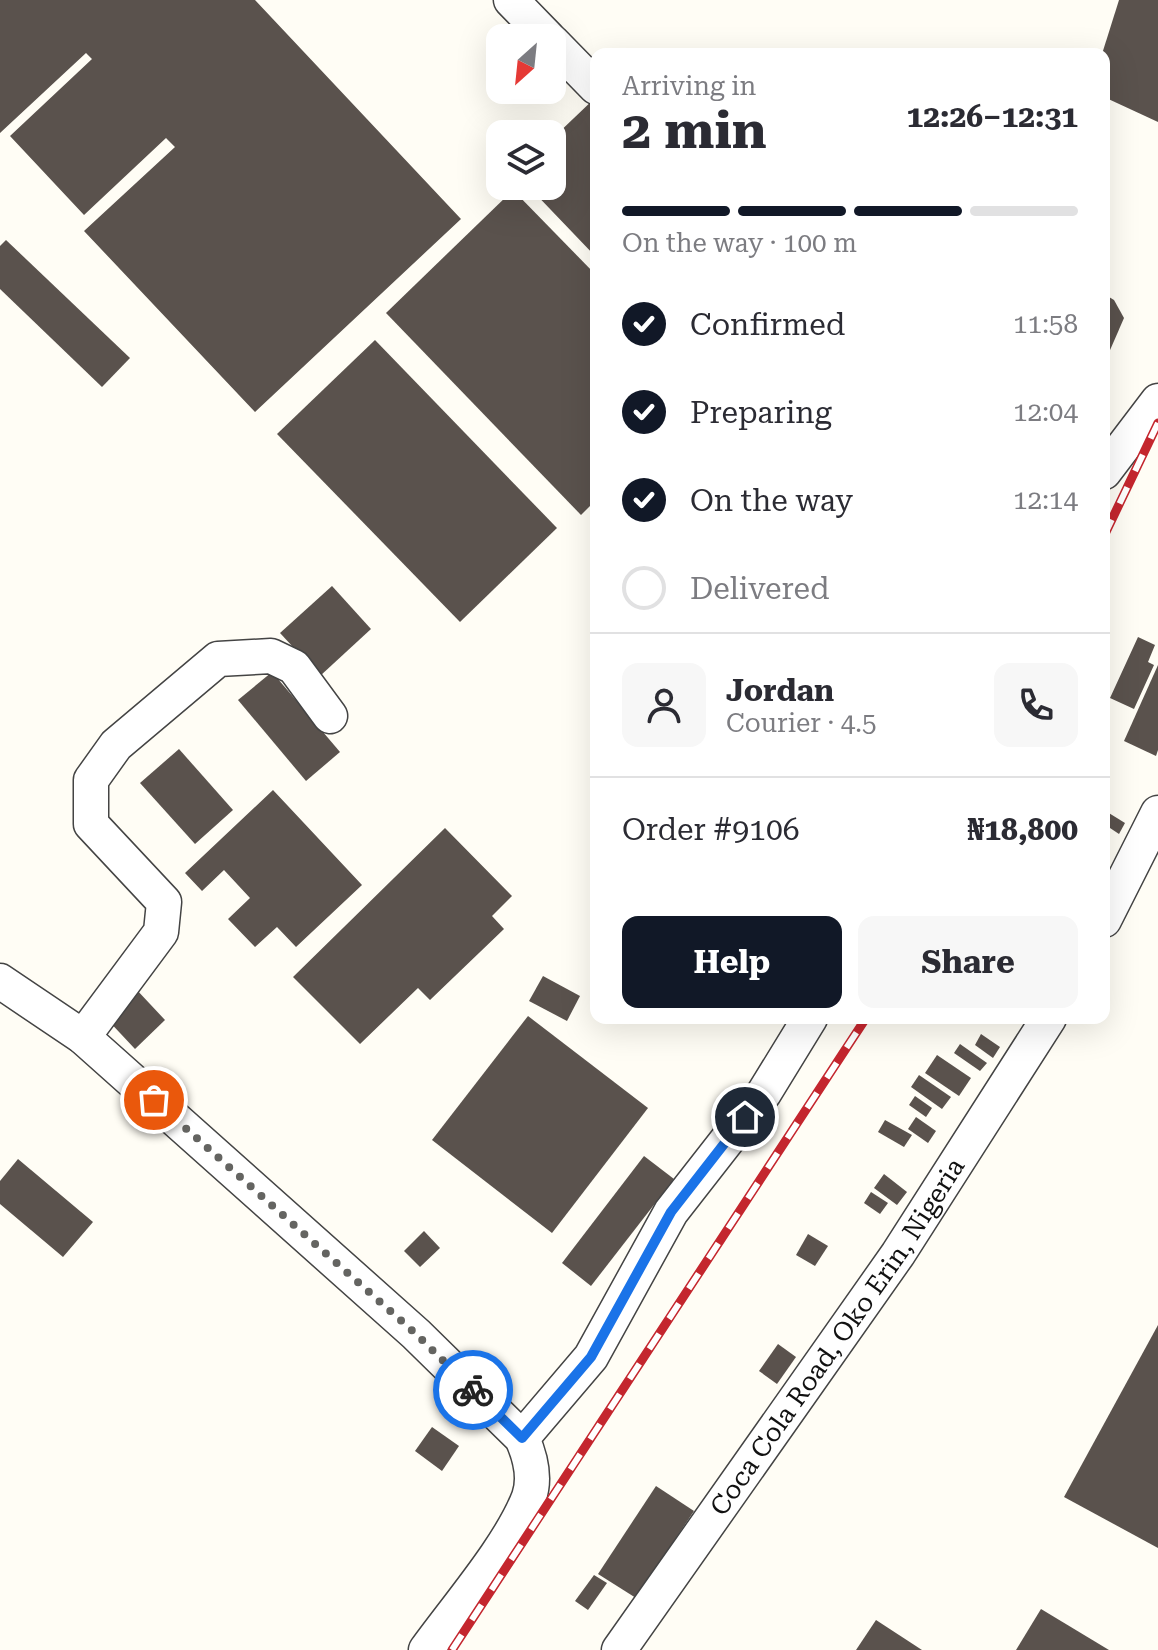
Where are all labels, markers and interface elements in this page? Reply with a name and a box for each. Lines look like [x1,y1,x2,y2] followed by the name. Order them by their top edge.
[486,24,566,104] north arrow
[486,24,566,200] map controls
[622,71,756,101] text: Arriving in
[906,99,1078,134] text: 12:26–12:31
[622,100,767,161] text: 2 min
[486,120,566,200] button: layers
[622,228,857,258] text: On the way · 100 m
[622,302,666,346] icon: check
[690,307,845,342] text: Confirmed
[1013,309,1078,339] text: 11:58
[622,390,666,434] icon: check
[690,395,832,430] text: Preparing
[1013,397,1078,427] text: 12:04
[622,478,666,522] icon: check
[690,483,853,518] text: On the way
[1013,485,1078,515] text: 12:14
[690,571,829,606] text: Delivered
[622,663,706,747] button: person
[994,663,1078,747] button: phone
[726,673,834,708] text: Jordan
[726,708,876,738] text: Courier · 4.5
[622,812,800,847] text: Order #9106
[968,812,1078,847] text: ₦18,800
[622,916,842,1008] button: Help
[858,916,1078,1008] button: Share
[120,1066,188,1134] pin
[132,1078,176,1122] icon: bag
[711,1083,779,1151] pin
[723,1095,767,1139] icon: home
[704,1152,970,1521] street label: Coca Cola Road, Oko Erin, Nigeria
[433,1350,513,1430] courier
[451,1368,495,1412] icon: bike

